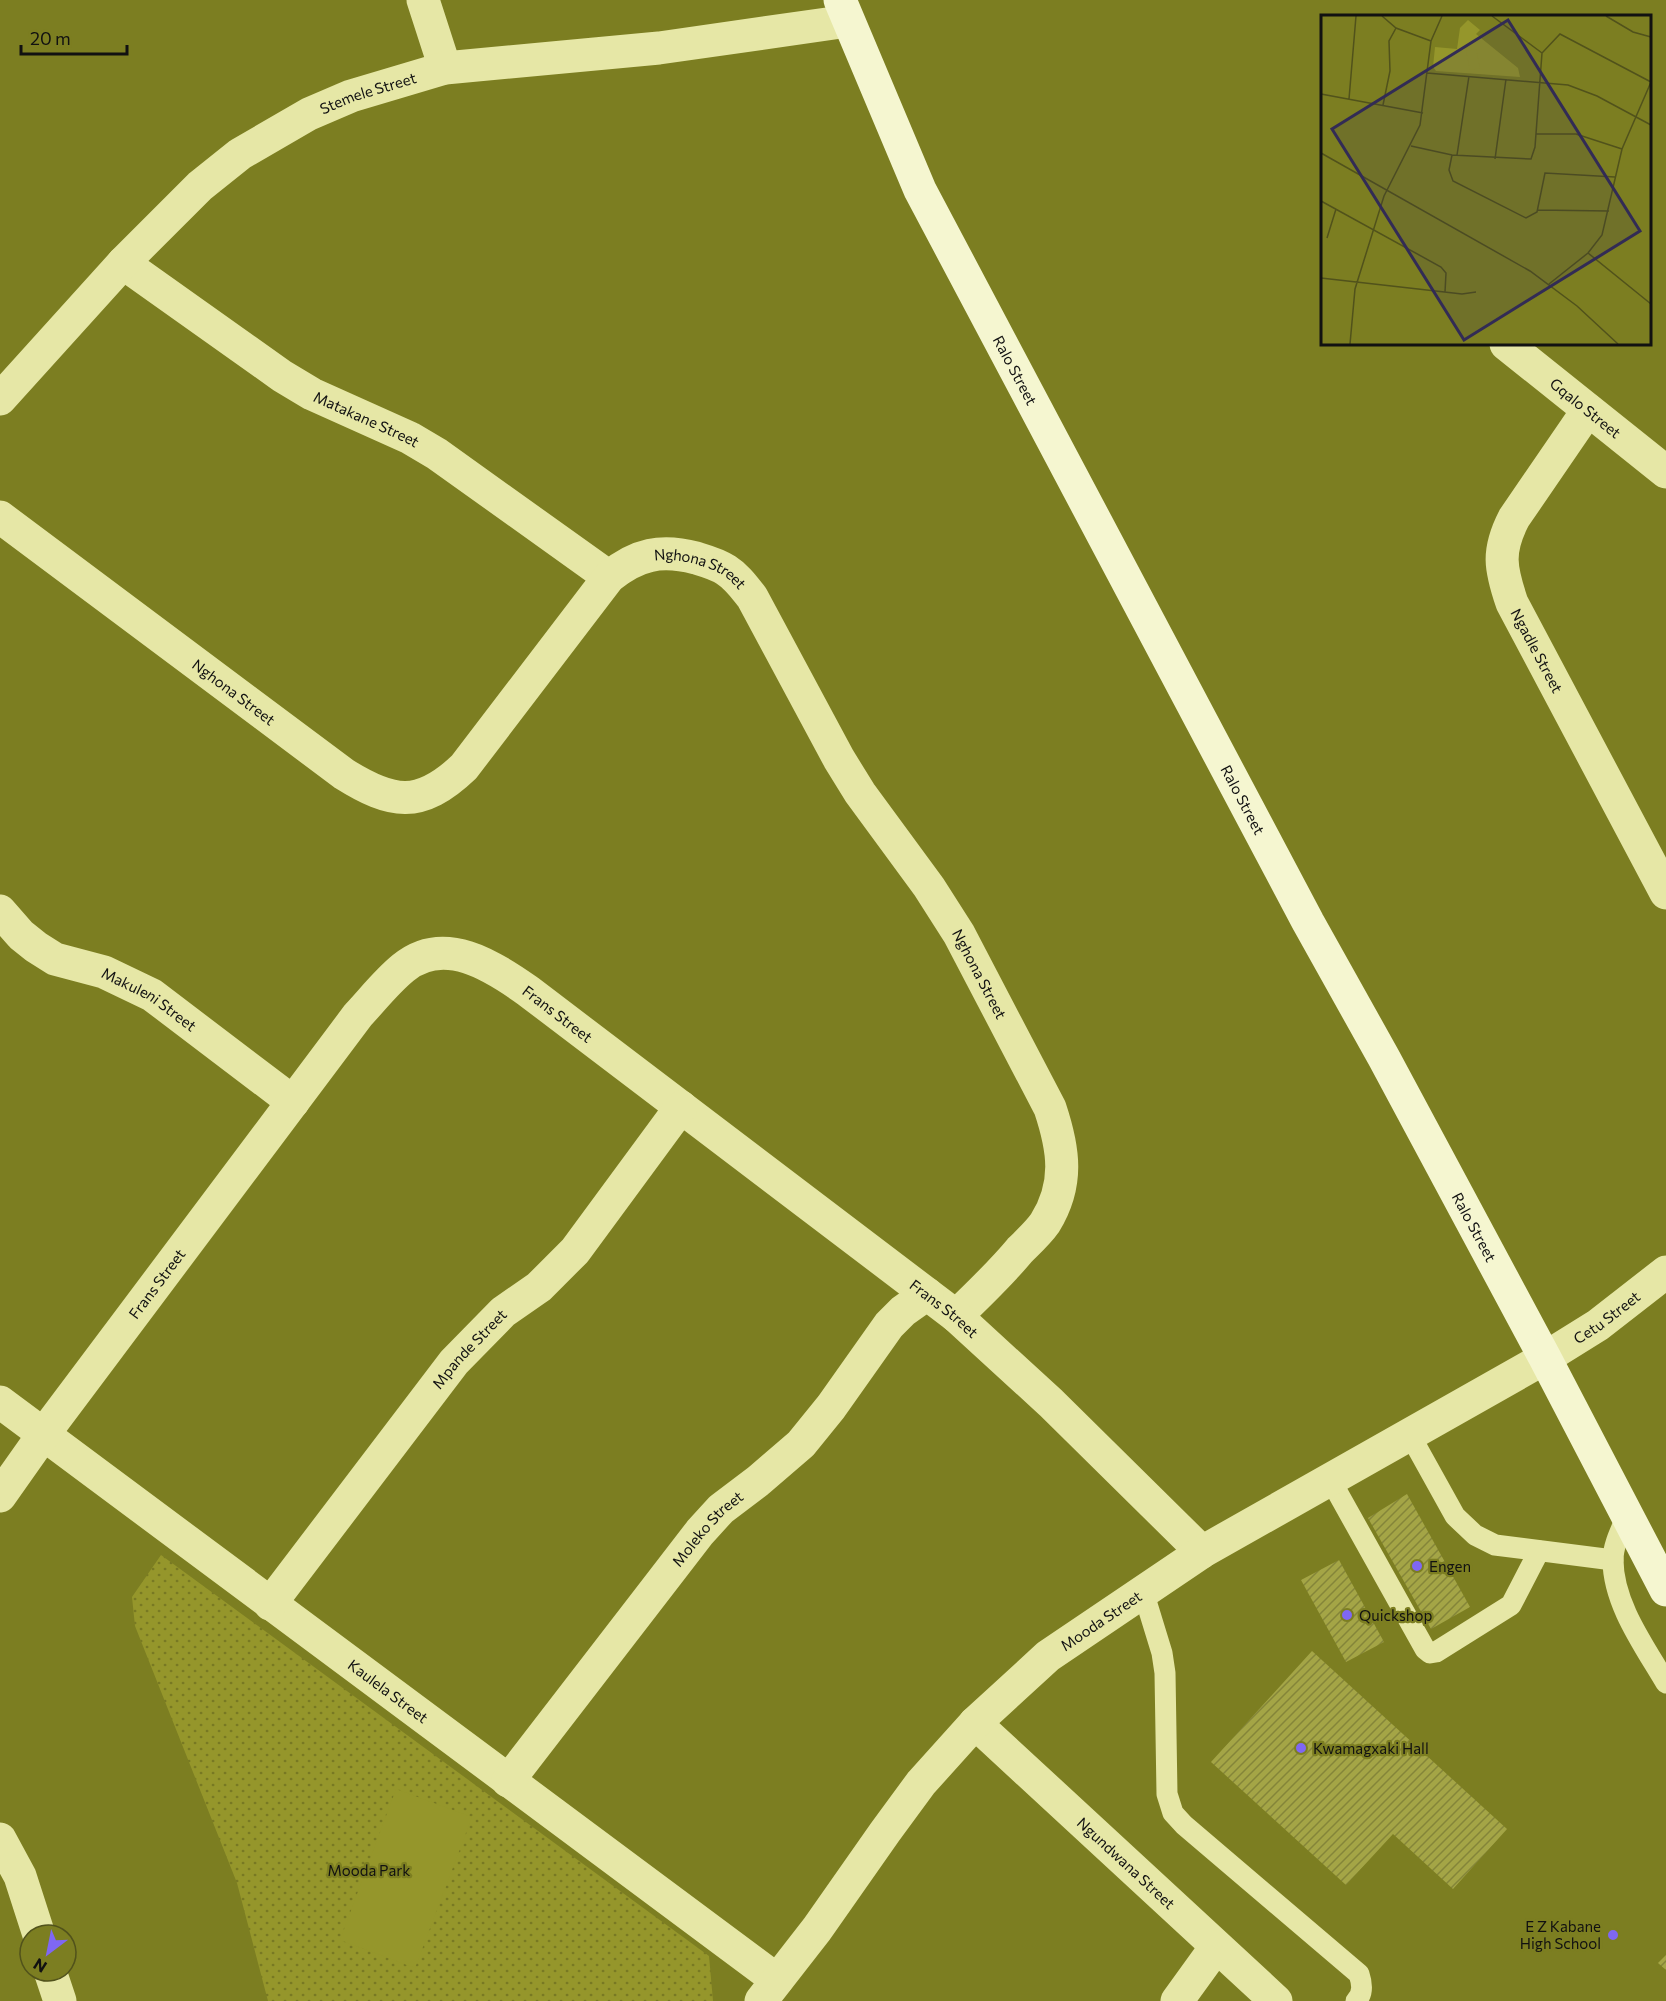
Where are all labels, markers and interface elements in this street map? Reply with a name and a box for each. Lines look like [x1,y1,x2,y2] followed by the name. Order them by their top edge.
[1321,15,1651,345] inset map
[21,18,128,56] scale bar
[30,27,71,49] text: 20 m
[317,68,418,117] street label: Stemele Street
[990,332,1041,408] street label: Ralo Street
[1547,374,1625,442] street label: Gqalo Street
[311,387,423,451] street label: Matakane Street
[653,545,750,592] street label: Nghona Street
[1507,605,1567,696] street label: Ngadle Street
[189,655,279,729] street label: Nghona Street
[1217,762,1269,837] street label: Ralo Street
[949,926,1011,1022] street label: Nghona Street
[99,963,200,1035] street label: Makuleni Street
[519,981,596,1046] street label: Frans Street
[1449,1189,1500,1265] street label: Ralo Street
[125,1245,189,1322] street label: Frans Street
[906,1275,982,1341] street label: Frans Street
[1570,1287,1643,1347] street label: Cetu Street
[428,1305,510,1392] street label: Mpande Street
[668,1487,746,1570] street label: Moleko Street
[1429,1557,1471,1575] place label: Engen
[1410,1559,1424,1573] marker: Engen
[1057,1587,1145,1654] street label: Mooda Street
[1359,1606,1432,1624] place label: Quickshop
[1340,1608,1354,1622] marker: Quickshop
[345,1655,432,1726] street label: Kaulela Street
[1313,1739,1429,1757] place label: Kwamagxaki Hall
[1294,1741,1308,1755] marker: Kwamagxaki Hall
[1074,1813,1179,1912] street label: Ngundwana Street
[327,1861,411,1879] park label: Mooda Park
[1520,1917,1601,1952] place label: E Z Kabane High School
[18,1923,78,1983] north arrow
[1606,1928,1620,1942] marker: E Z Kabane High School
[30,1955,50,1977] text: N

